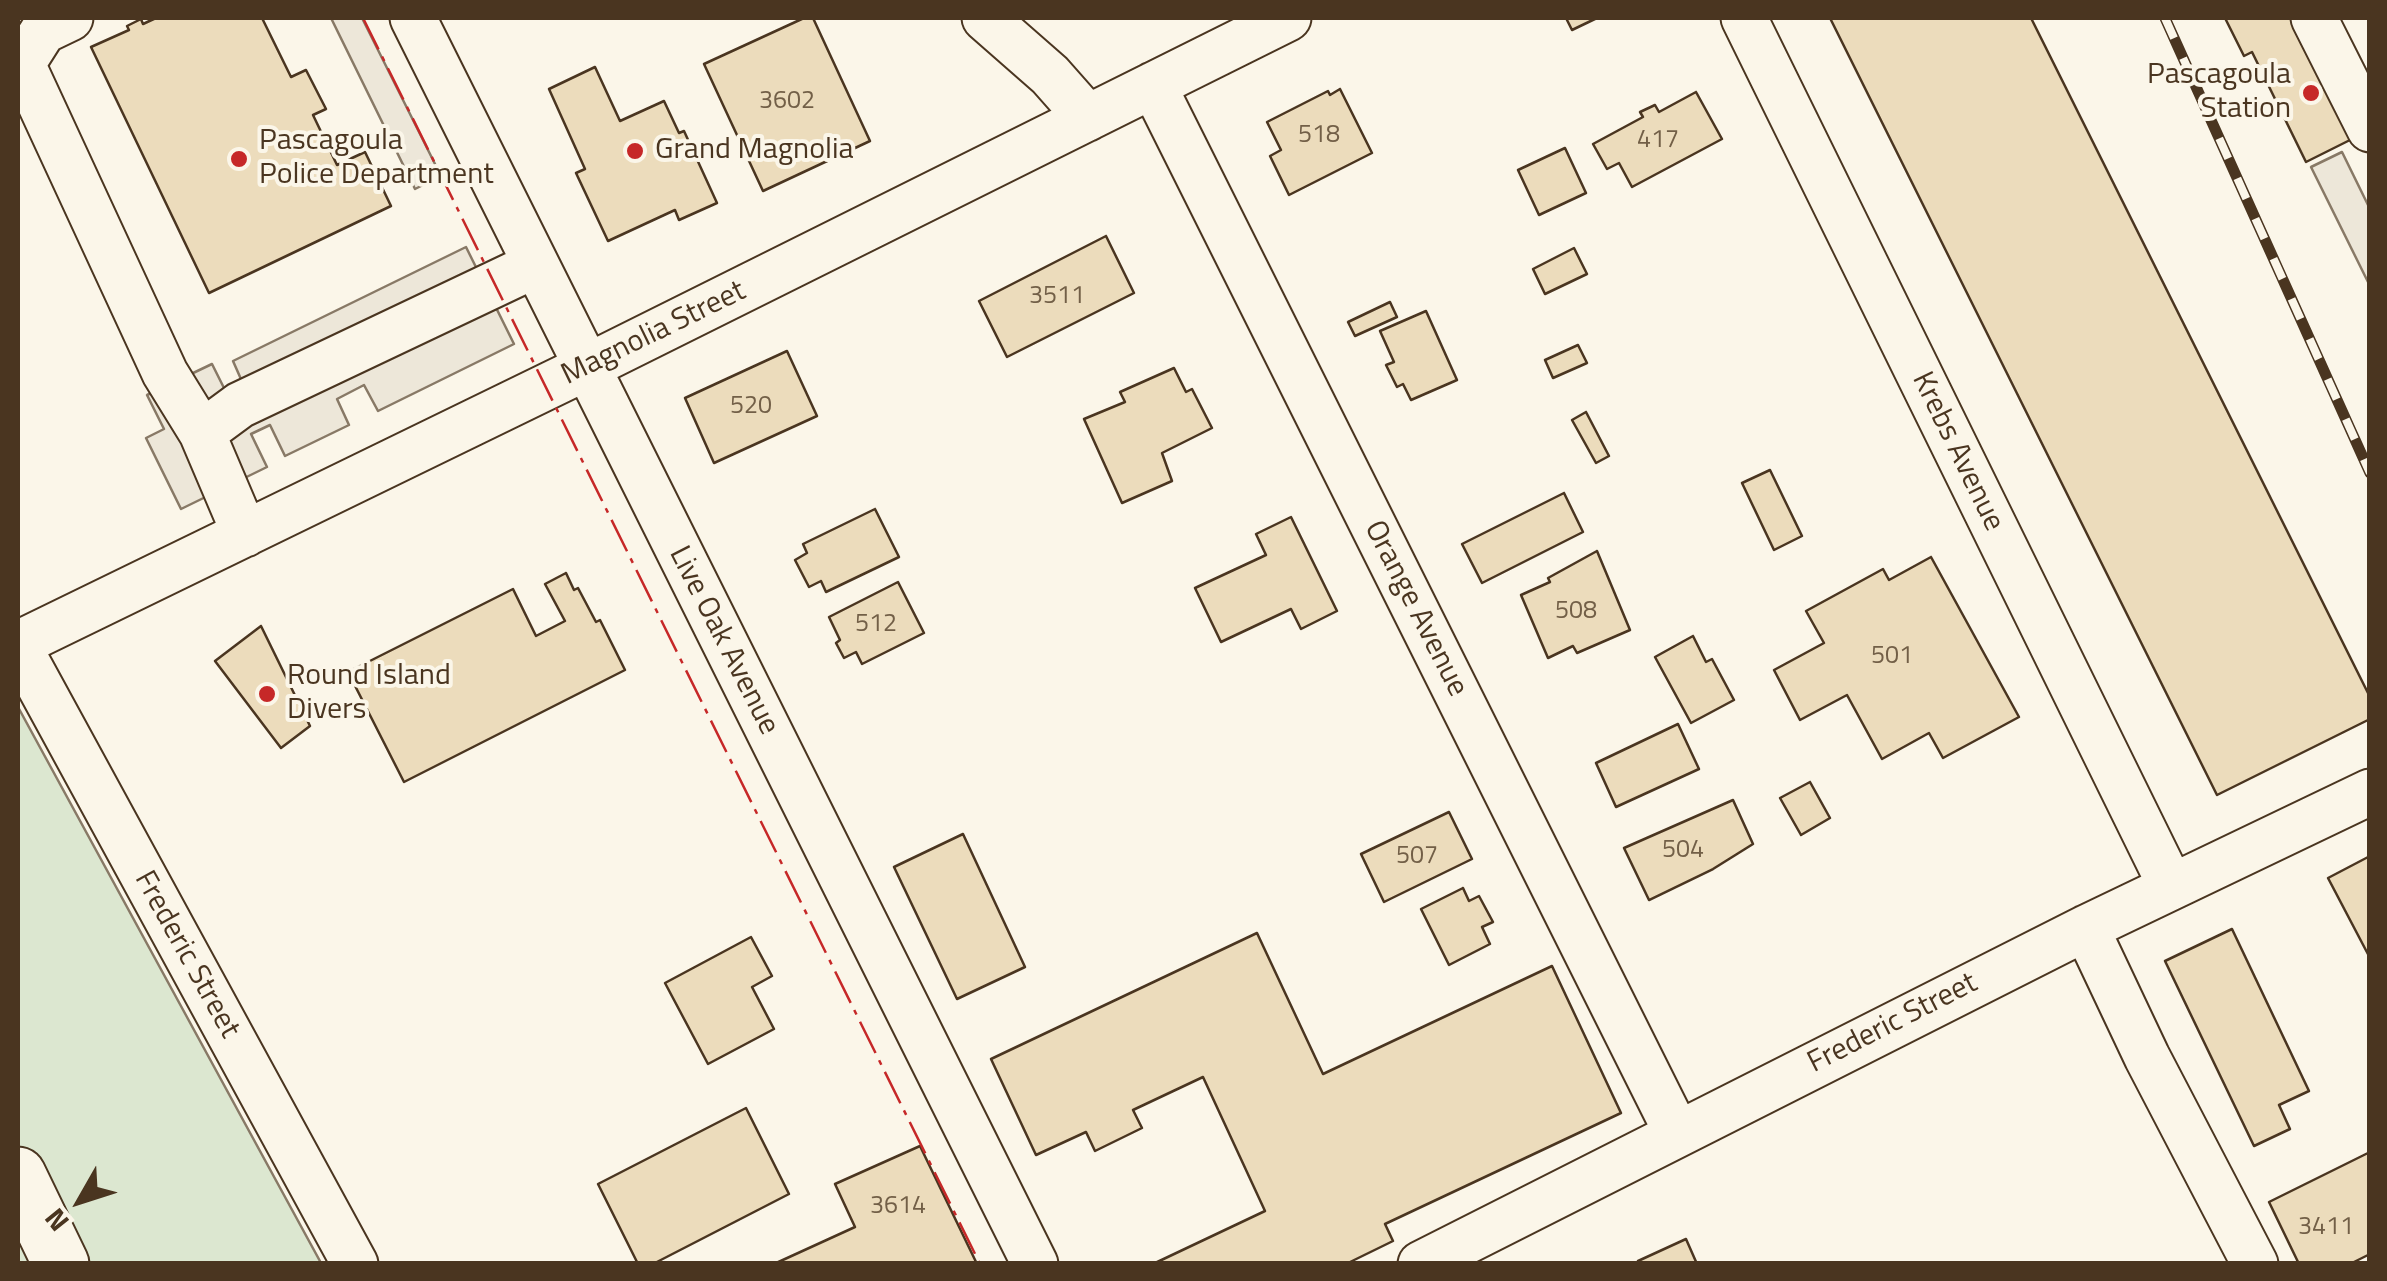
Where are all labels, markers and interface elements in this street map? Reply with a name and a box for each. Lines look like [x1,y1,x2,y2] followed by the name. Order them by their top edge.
[2147,58,2291,128] place label: Pascagoula Station
[2300,82,2322,104] marker: Pascagoula Station
[759,87,815,117] house number: 3602
[1298,121,1340,151] house number: 518
[259,124,494,194] place label: Pascagoula Police Department
[1637,126,1679,156] house number: 417
[655,133,854,169] place label: Grand Magnolia
[624,140,646,162] marker: Grand Magnolia
[228,148,250,170] marker: Pascagoula Police Department
[556,274,752,394] street label: Magnolia Street
[1029,282,1085,312] house number: 3511
[1903,367,2011,537] street label: Krebs Avenue
[730,392,772,422] house number: 520
[1355,515,1475,703] street label: Orange Avenue
[660,541,786,741] street label: Live Oak Avenue
[1555,597,1597,627] house number: 508
[855,610,897,640] house number: 512
[1871,642,1913,672] house number: 501
[287,659,451,730] place label: Round Island Divers
[256,683,278,705] marker: Round Island Divers
[1662,836,1704,866] house number: 504
[1396,842,1438,872] house number: 507
[125,865,247,1045] street label: Frederic Street
[1802,966,1984,1082] street label: Frederic Street
[30,1151,130,1251] north arrow
[870,1192,926,1222] house number: 3614
[33,1199,79,1241] text: N
[2298,1213,2354,1243] house number: 3411

